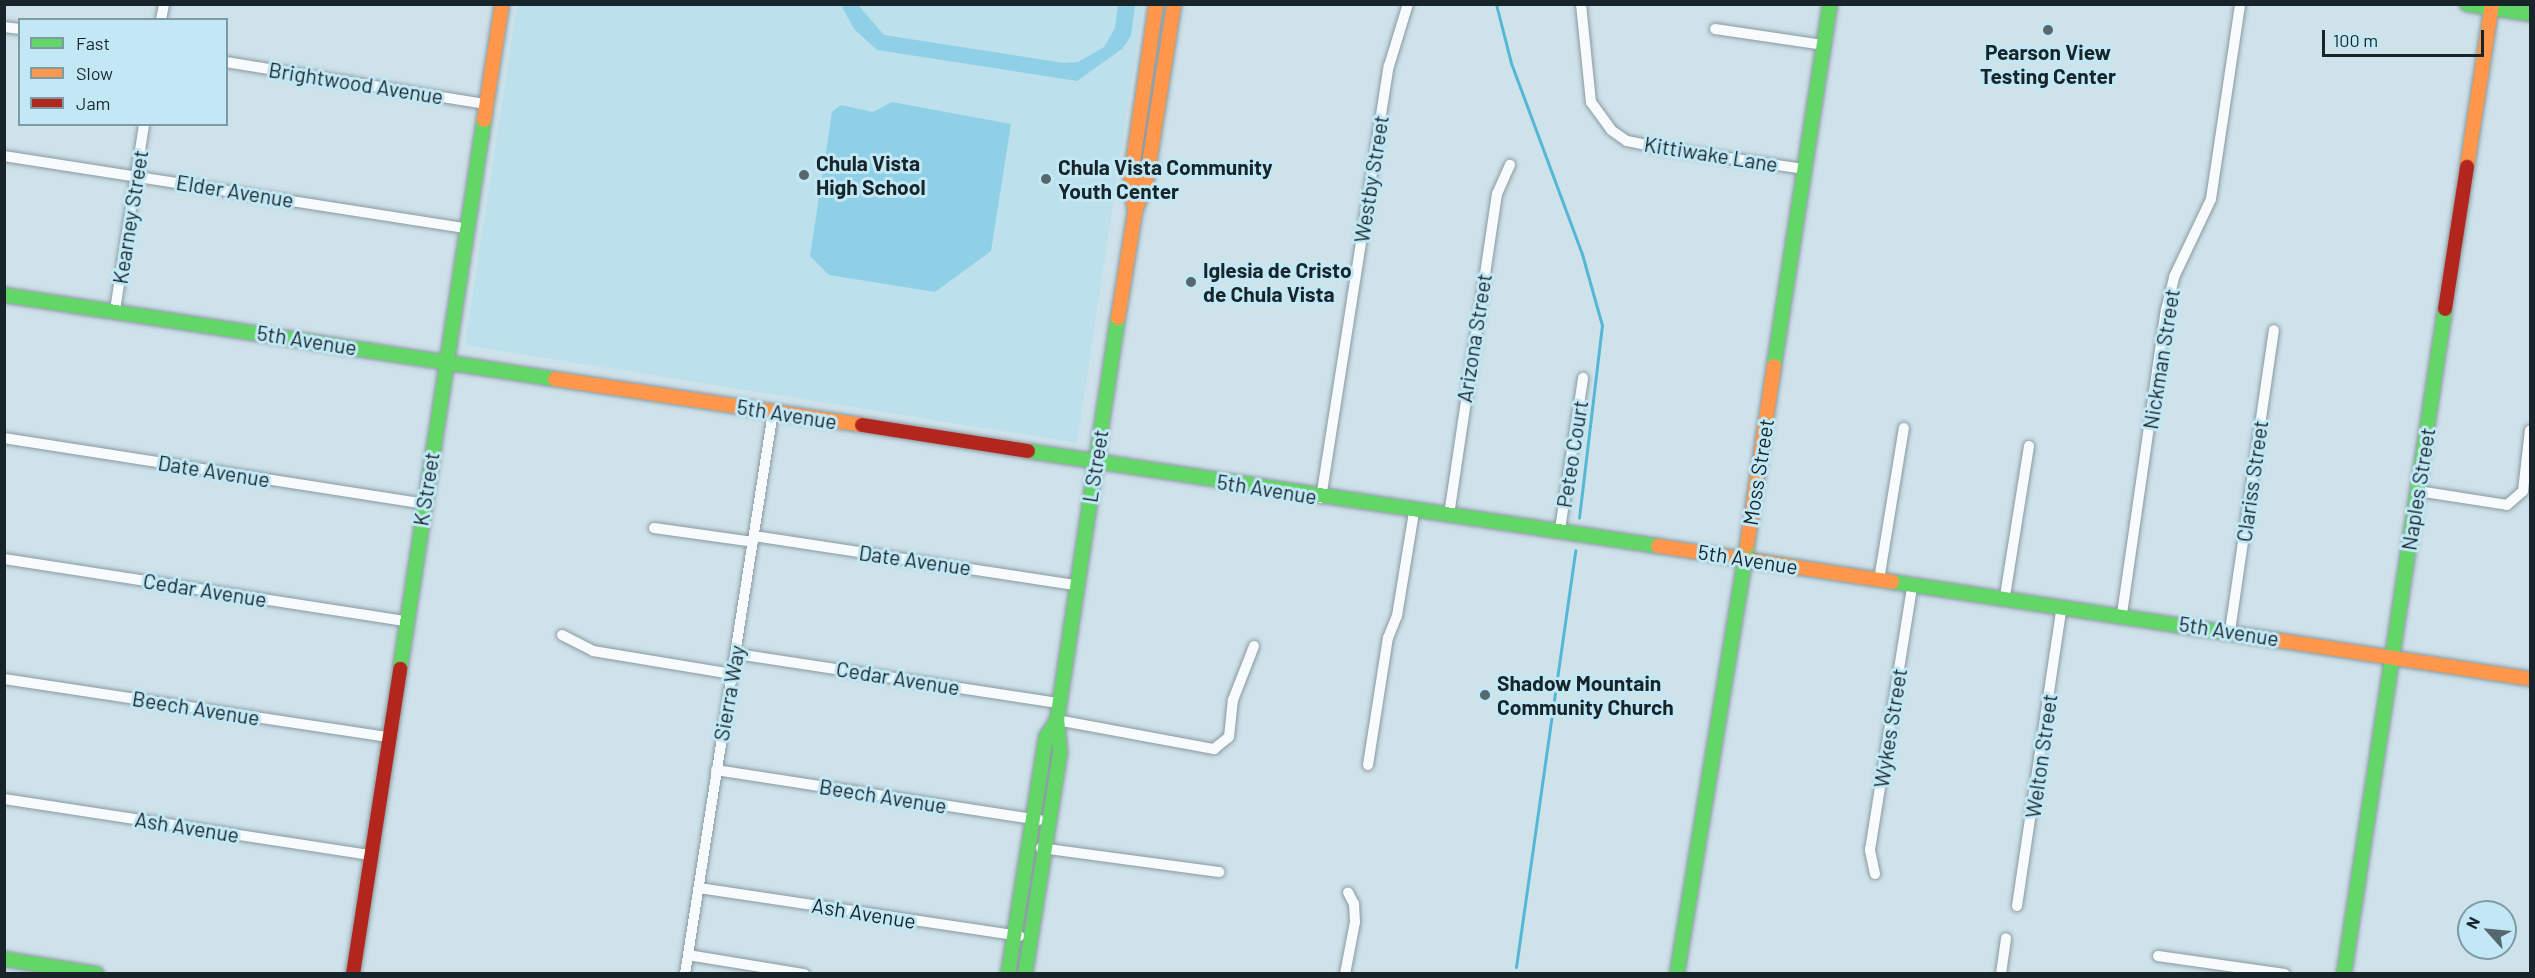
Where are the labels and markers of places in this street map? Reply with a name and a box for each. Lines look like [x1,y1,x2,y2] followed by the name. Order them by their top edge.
[2041,23,2055,37] marker: Pearson View Testing Center
[1980,39,2116,89] place label: Pearson View Testing Center
[816,150,926,200] place label: Chula Vista High School
[1058,154,1273,204] place label: Chula Vista Community Youth Center
[797,168,811,182] marker: Chula Vista High School
[1039,172,1053,186] marker: Chula Vista Community Youth Center
[1203,257,1352,307] place label: Iglesia de Cristo de Chula Vista
[1184,275,1198,289] marker: Iglesia de Cristo de Chula Vista
[1497,670,1674,720] place label: Shadow Mountain Community Church
[1478,688,1492,702] marker: Shadow Mountain Community Church

